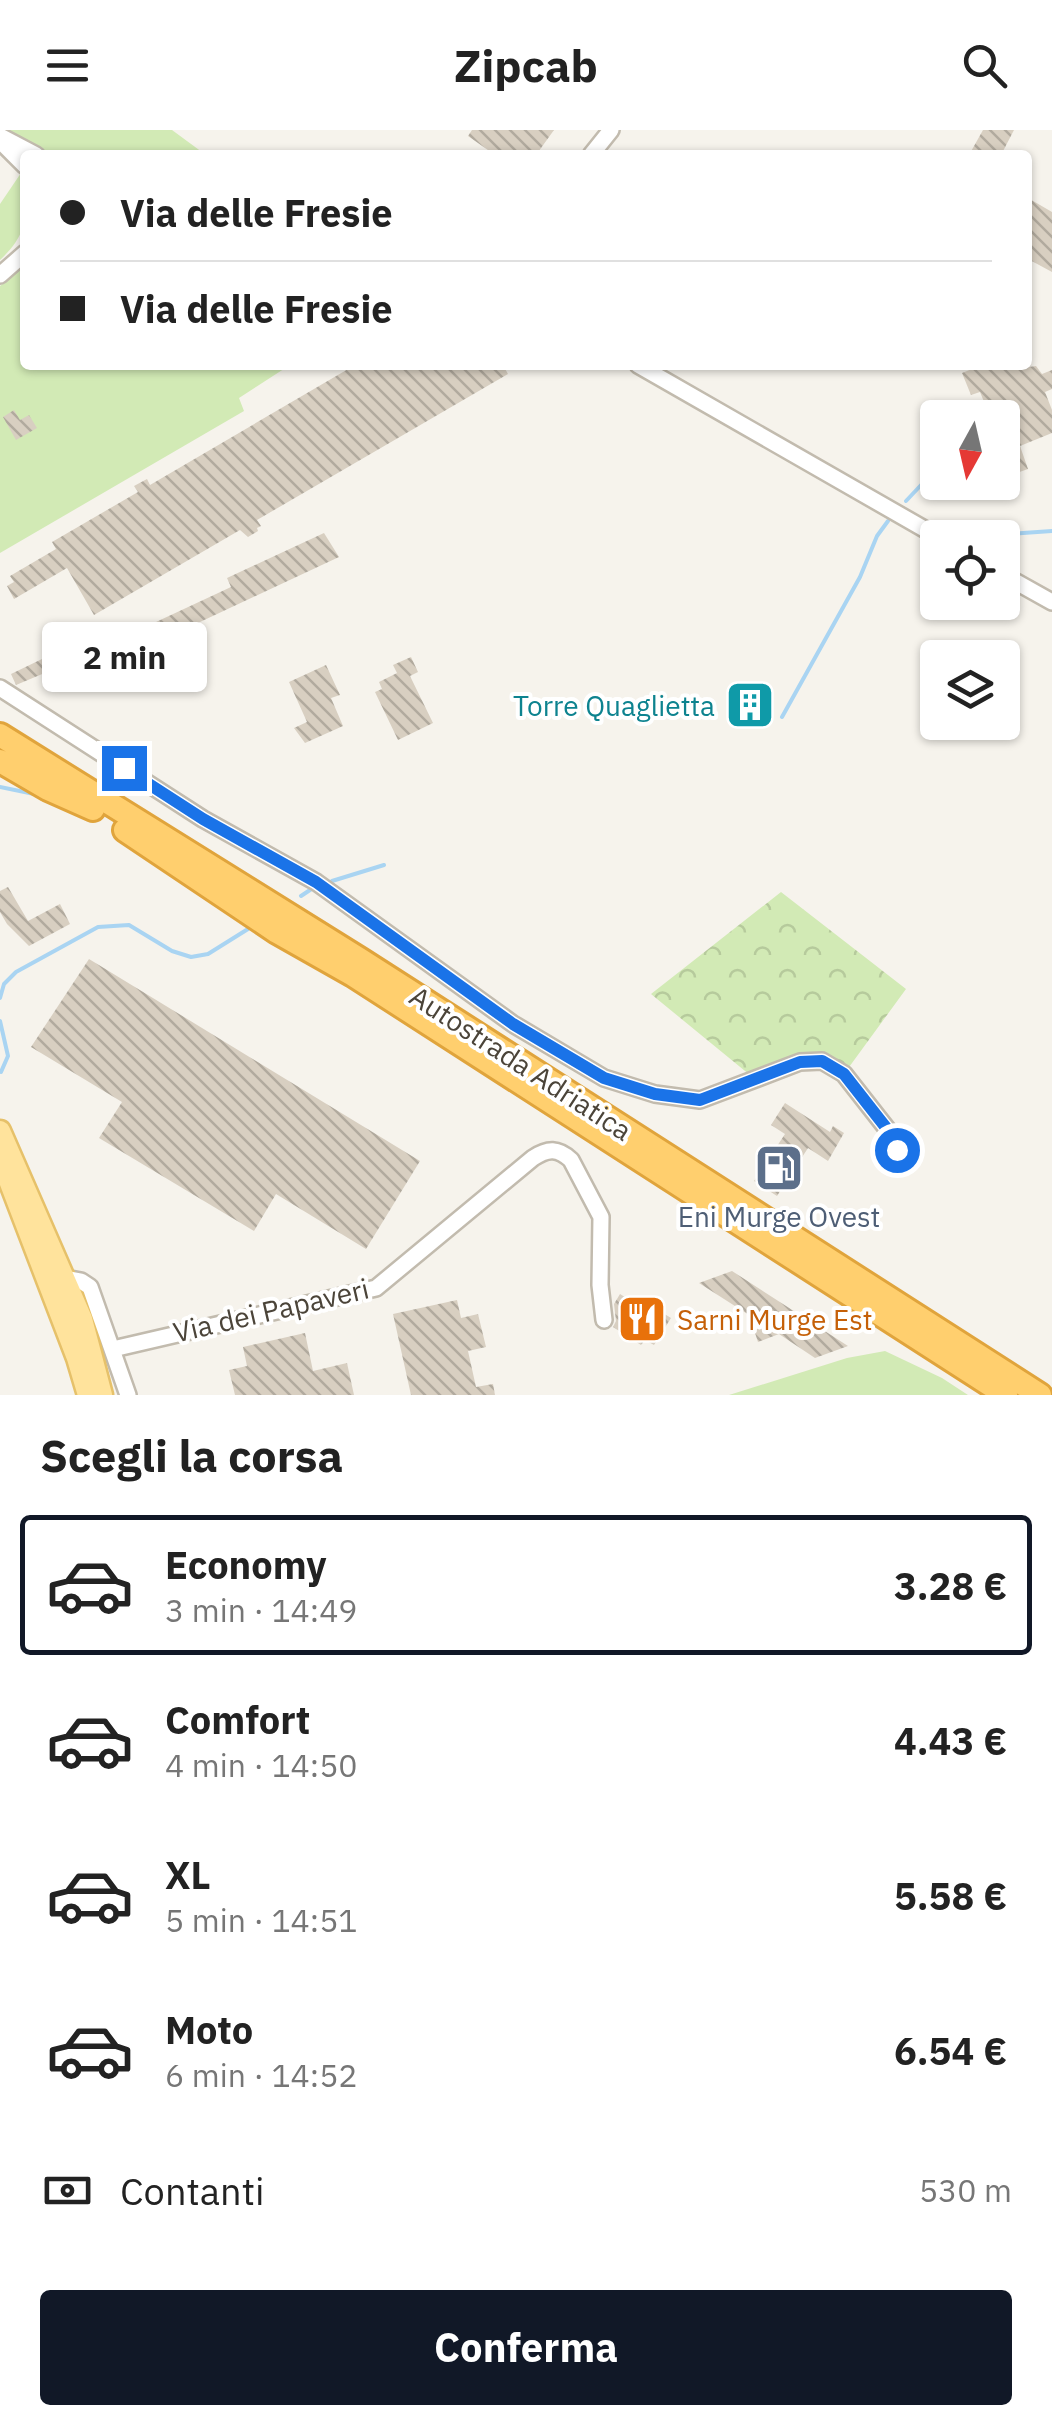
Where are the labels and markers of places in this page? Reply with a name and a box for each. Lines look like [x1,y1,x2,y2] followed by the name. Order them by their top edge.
[724,679,776,731] building icon: Torre Quaglietta
[513,687,715,724] place label: Torre Quaglietta
[753,1142,805,1194] fuel station icon: Eni Murge Ovest
[678,1198,880,1235] place label: Eni Murge Ovest
[616,1293,668,1345] restaurant icon: Sarni Murge Est
[677,1301,872,1338] place label: Sarni Murge Est

